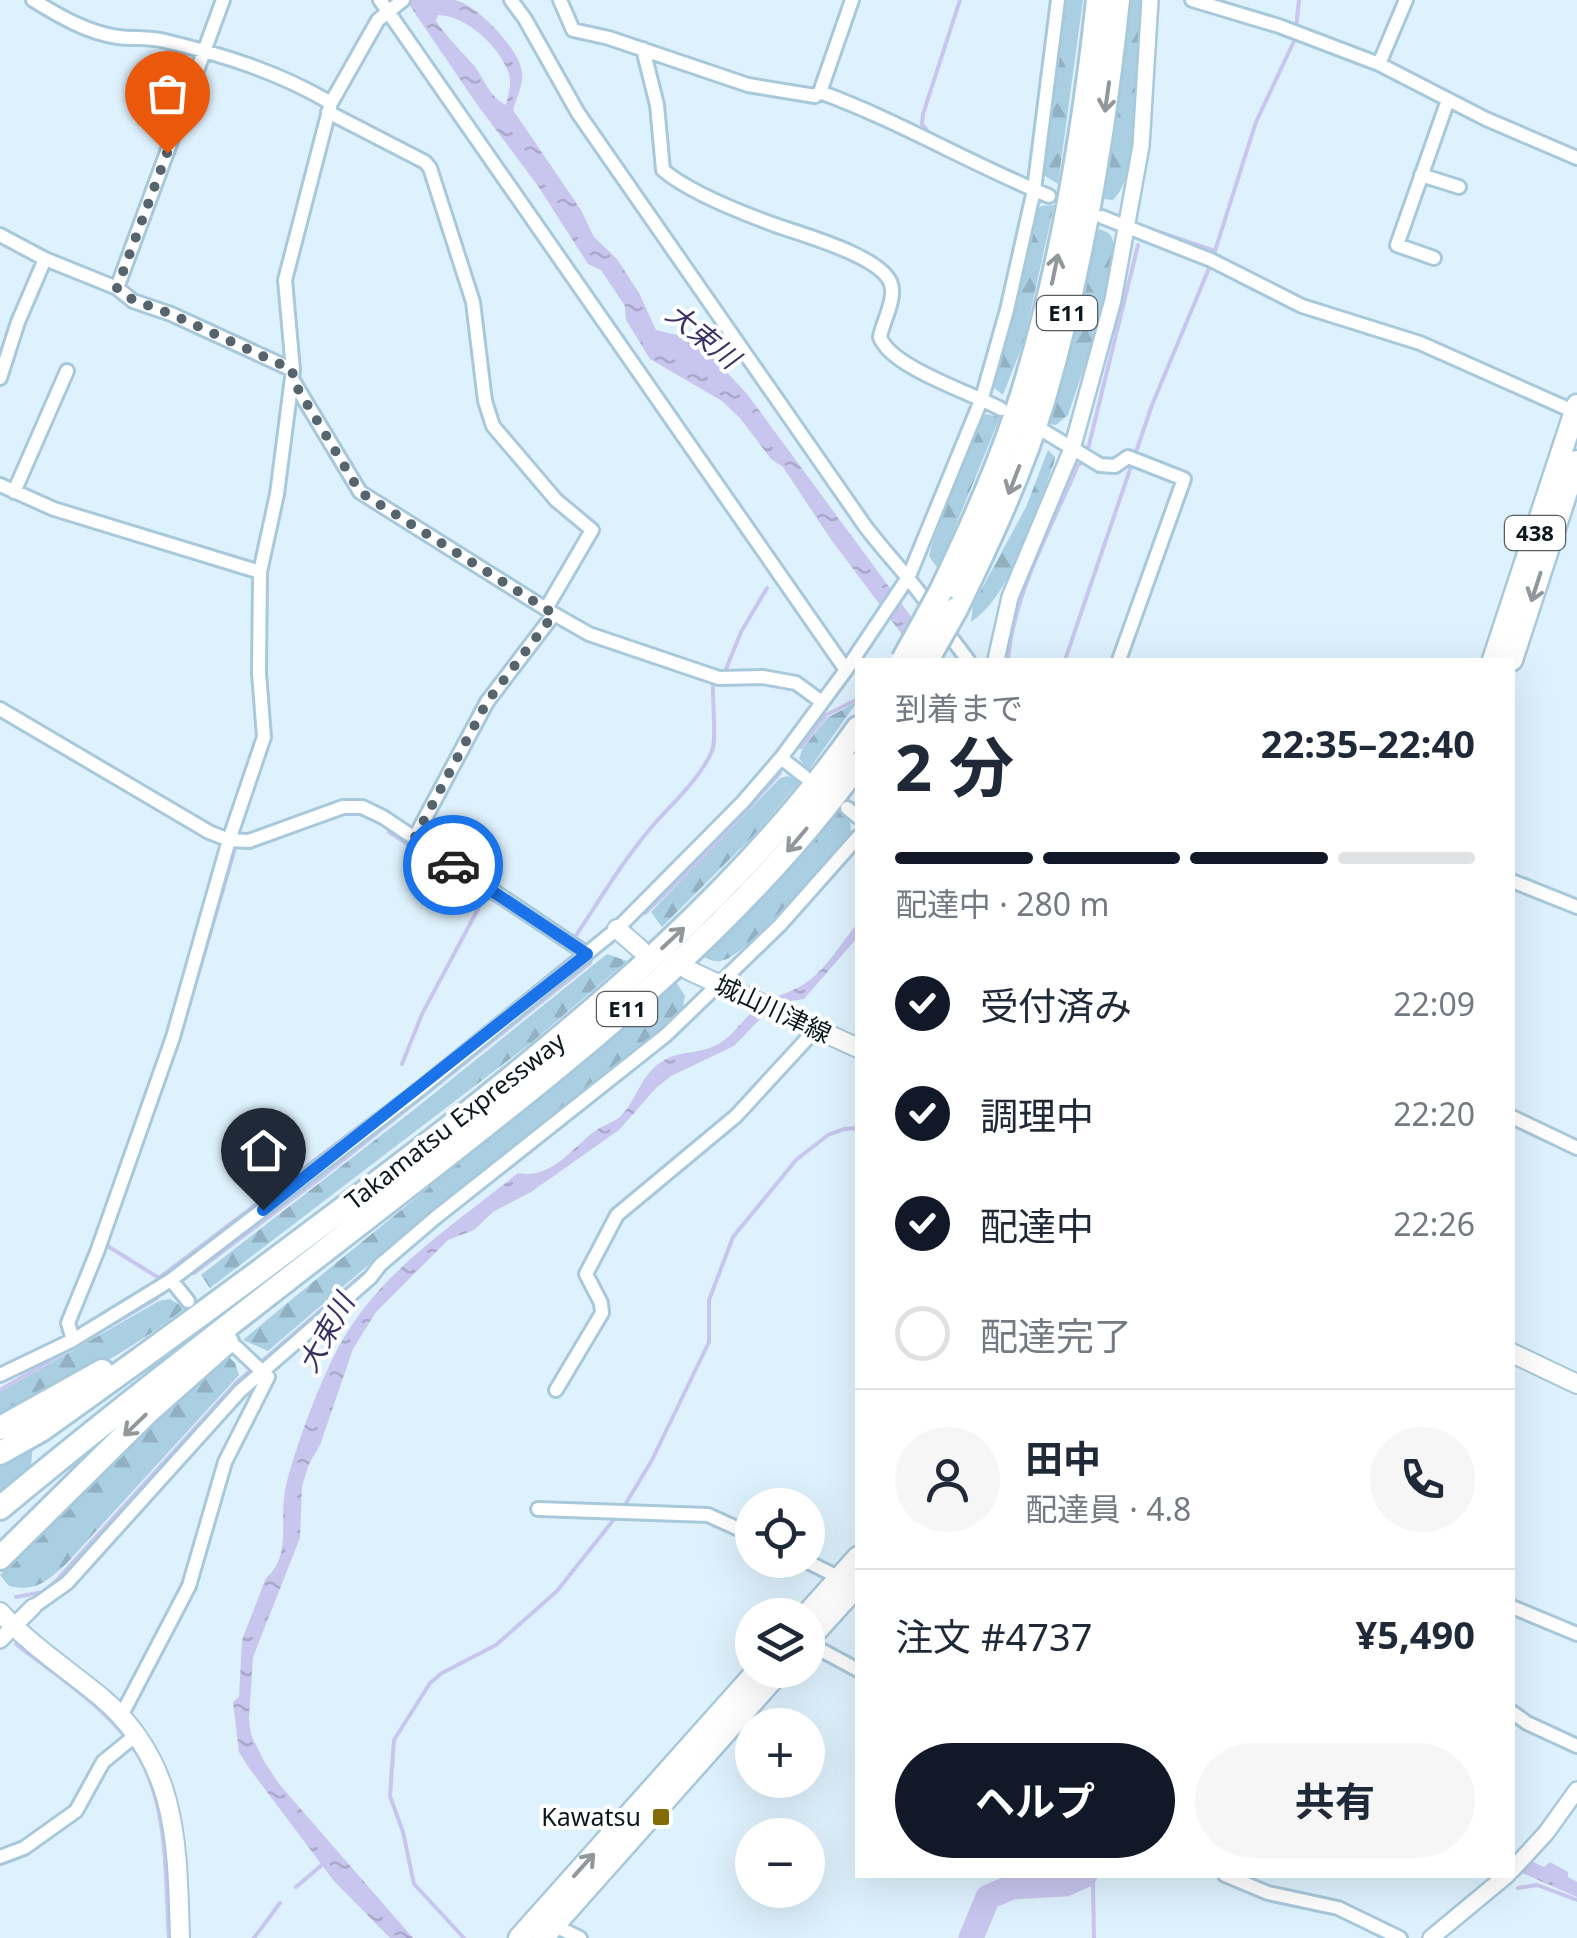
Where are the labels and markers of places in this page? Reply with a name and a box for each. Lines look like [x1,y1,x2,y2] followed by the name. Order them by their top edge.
[125,51,210,154] pin
[221,1108,306,1211] pin
[541,1799,641,1833] place label: Kawatsu
[650,1806,672,1828] marker: Kawatsu

